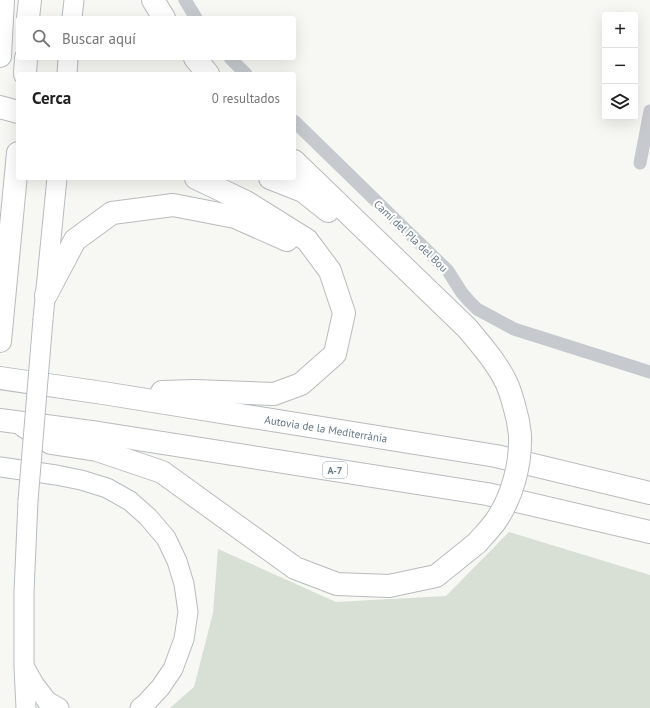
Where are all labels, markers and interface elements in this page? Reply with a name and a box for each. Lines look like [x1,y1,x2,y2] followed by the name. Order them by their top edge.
[602,12,638,120] map controls
[602,12,638,48] button: +
[16,16,296,60] search box
[30,27,52,49] icon: search
[62,29,136,48] text: Buscar aquí
[602,48,638,84] button: −
[602,84,638,120] button: layers
[32,87,71,109] text: Cerca
[212,90,280,107] text: 0 resultados
[371,197,451,275] street label: Camí del Pla del Bou
[264,412,388,446] street label: Autovia de la Mediterrània
[323,462,347,478] road number: A-7

